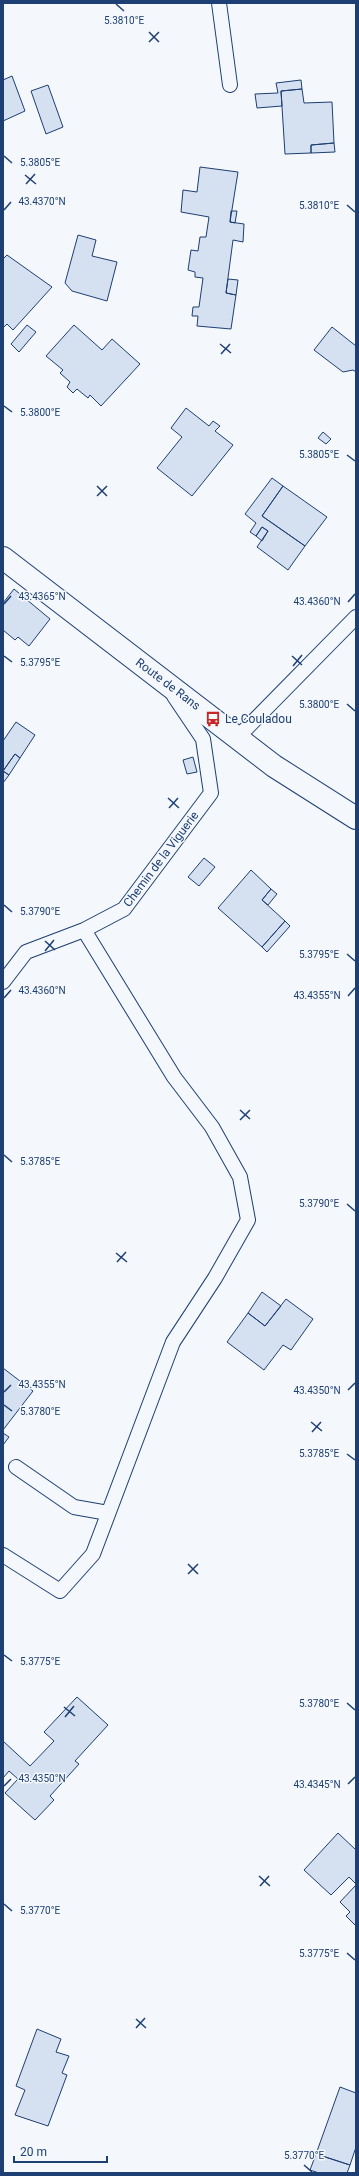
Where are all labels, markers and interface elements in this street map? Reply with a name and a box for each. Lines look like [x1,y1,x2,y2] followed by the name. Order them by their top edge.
[104,15,144,26] text: 5.3810°E
[20,157,60,168] text: 5.3805°E
[18,196,66,207] text: 43.4370°N
[299,200,339,211] text: 5.3810°E
[20,407,60,418] text: 5.3800°E
[299,449,339,460] text: 5.3805°E
[18,591,66,602] text: 43.4365°N
[293,596,341,607] text: 43.4360°N
[133,655,203,713] street label: Route de Rans
[20,657,60,668] text: 5.3795°E
[299,699,339,710] text: 5.3800°E
[204,710,222,728] bus stop icon: Le Couladou
[225,712,292,726] place label: Le Couladou
[121,808,201,910] street label: Chemin de la Viguerie
[20,906,60,917] text: 5.3790°E
[299,949,339,960] text: 5.3795°E
[18,985,66,996] text: 43.4360°N
[293,990,341,1001] text: 43.4355°N
[20,1156,60,1167] text: 5.3785°E
[299,1198,339,1209] text: 5.3790°E
[18,1379,66,1390] text: 43.4355°N
[293,1385,341,1396] text: 43.4350°N
[20,1406,60,1417] text: 5.3780°E
[299,1448,339,1459] text: 5.3785°E
[20,1656,60,1667] text: 5.3775°E
[299,1698,339,1709] text: 5.3780°E
[18,1773,66,1784] text: 43.4350°N
[293,1779,341,1790] text: 43.4345°N
[20,1905,60,1916] text: 5.3770°E
[299,1948,339,1959] text: 5.3775°E
[14,2138,107,2164] scale bar
[20,2145,47,2159] text: 20 m
[284,2150,324,2161] text: 5.3770°E

